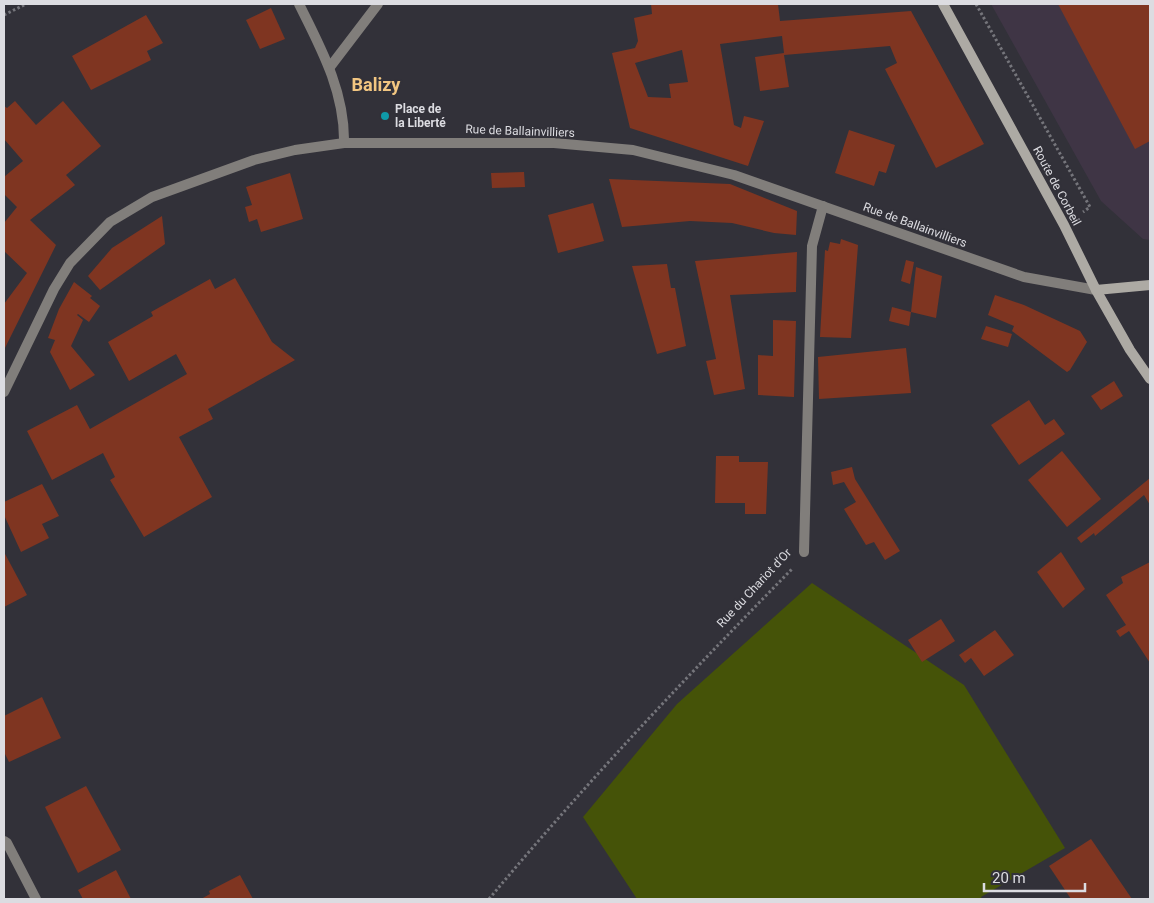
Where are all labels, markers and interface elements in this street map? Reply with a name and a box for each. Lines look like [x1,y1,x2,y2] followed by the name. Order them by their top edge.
[352,74,401,95] district label: Balizy
[395,102,446,130] place label: Place de la Liberté
[379,110,391,122] marker: Place de la Liberté
[465,122,575,140] street label: Rue de Ballainvilliers
[1030,144,1084,228] street label: Route de Corbeil
[861,200,969,250] street label: Rue de Ballainvilliers
[714,546,794,630] street label: Rue du Chariot d'Or
[984,860,1085,892] scale bar
[992,869,1026,887] text: 20 m

